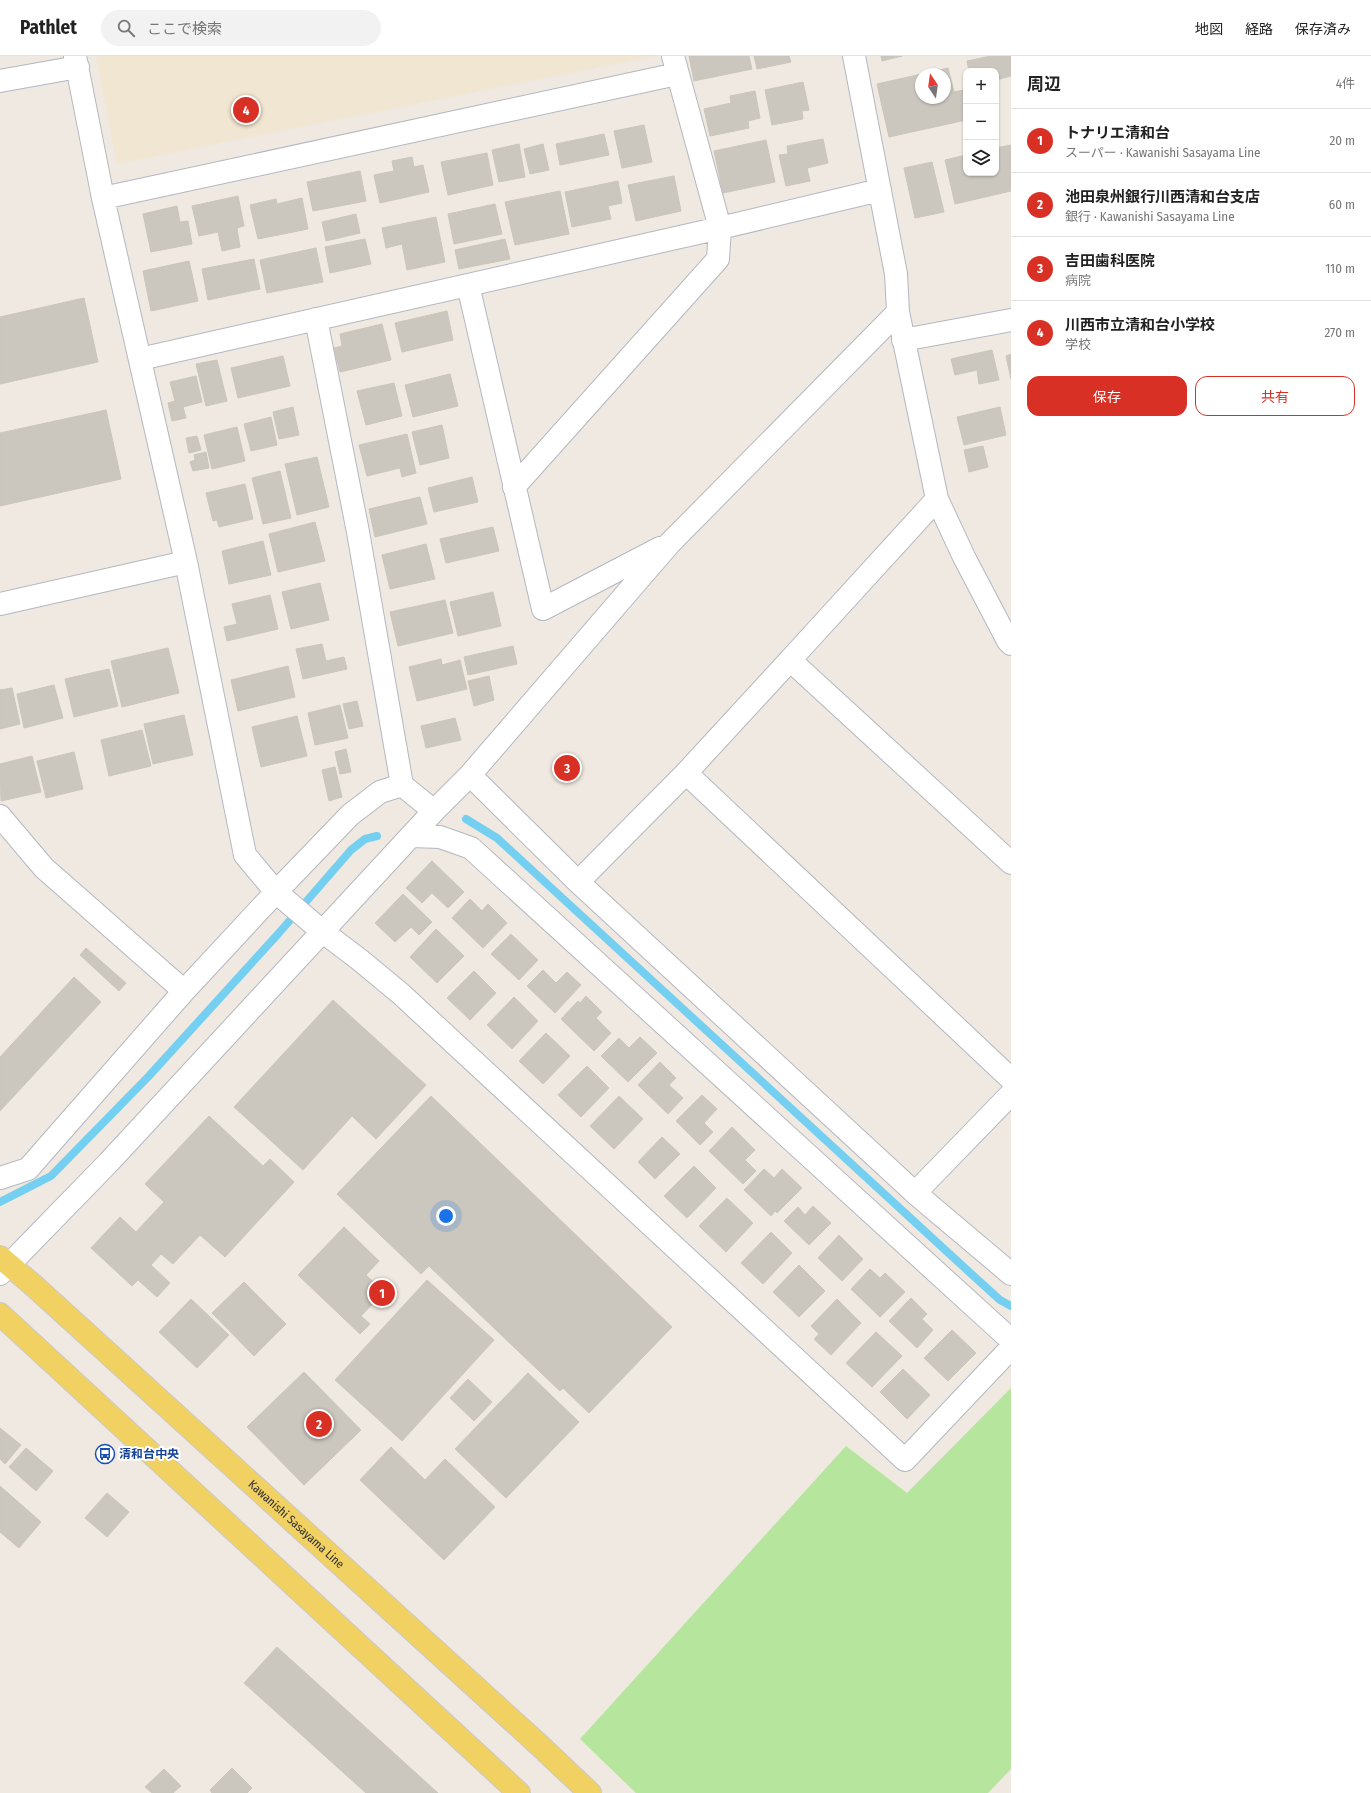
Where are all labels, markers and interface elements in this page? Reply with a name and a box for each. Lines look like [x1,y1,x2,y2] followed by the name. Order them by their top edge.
[101,10,381,46] search box
[20,16,77,39] text: Pathlet
[115,17,137,39] icon: search
[147,20,222,38] text: ここで検索
[1195,21,1223,38] text: 地図
[1245,21,1273,38] text: 経路
[1295,21,1351,38] text: 保存済み
[915,68,951,104] north arrow
[963,68,999,176] map controls
[963,68,999,104] button: +
[1027,74,1061,95] text: 周辺
[1336,76,1355,91] text: 4件
[233,95,259,125] pin: 4
[963,104,999,140] button: −
[1065,124,1170,142] text: トナリエ清和台
[1037,133,1043,148] text: 1
[1329,133,1355,148] text: 20 m
[963,140,999,176] button: layers
[1065,145,1260,160] text: スーパー · Kawanishi Sasayama Line
[1065,188,1260,206] text: 池田泉州銀行川西清和台支店
[1037,197,1043,212] text: 2
[1329,197,1355,212] text: 60 m
[1065,209,1235,224] text: 銀行 · Kawanishi Sasayama Line
[1065,252,1155,270] text: 吉田歯科医院
[1037,261,1043,276] text: 3
[1325,261,1355,276] text: 110 m
[1065,273,1091,288] text: 病院
[1065,316,1215,334] text: 川西市立清和台小学校
[1037,325,1043,340] text: 4
[1324,325,1355,340] text: 270 m
[1065,337,1091,352] text: 学校
[1027,376,1187,416] button: 保存
[1195,376,1355,416] button: 共有
[554,753,580,783] pin: 3
[436,1206,456,1226] your location
[369,1278,395,1308] pin: 1
[306,1409,332,1439] pin: 2
[94,1443,116,1465] bus stop icon: 清和台中央
[119,1447,179,1461] place label: 清和台中央
[245,1477,347,1571] street label: Kawanishi Sasayama Line

